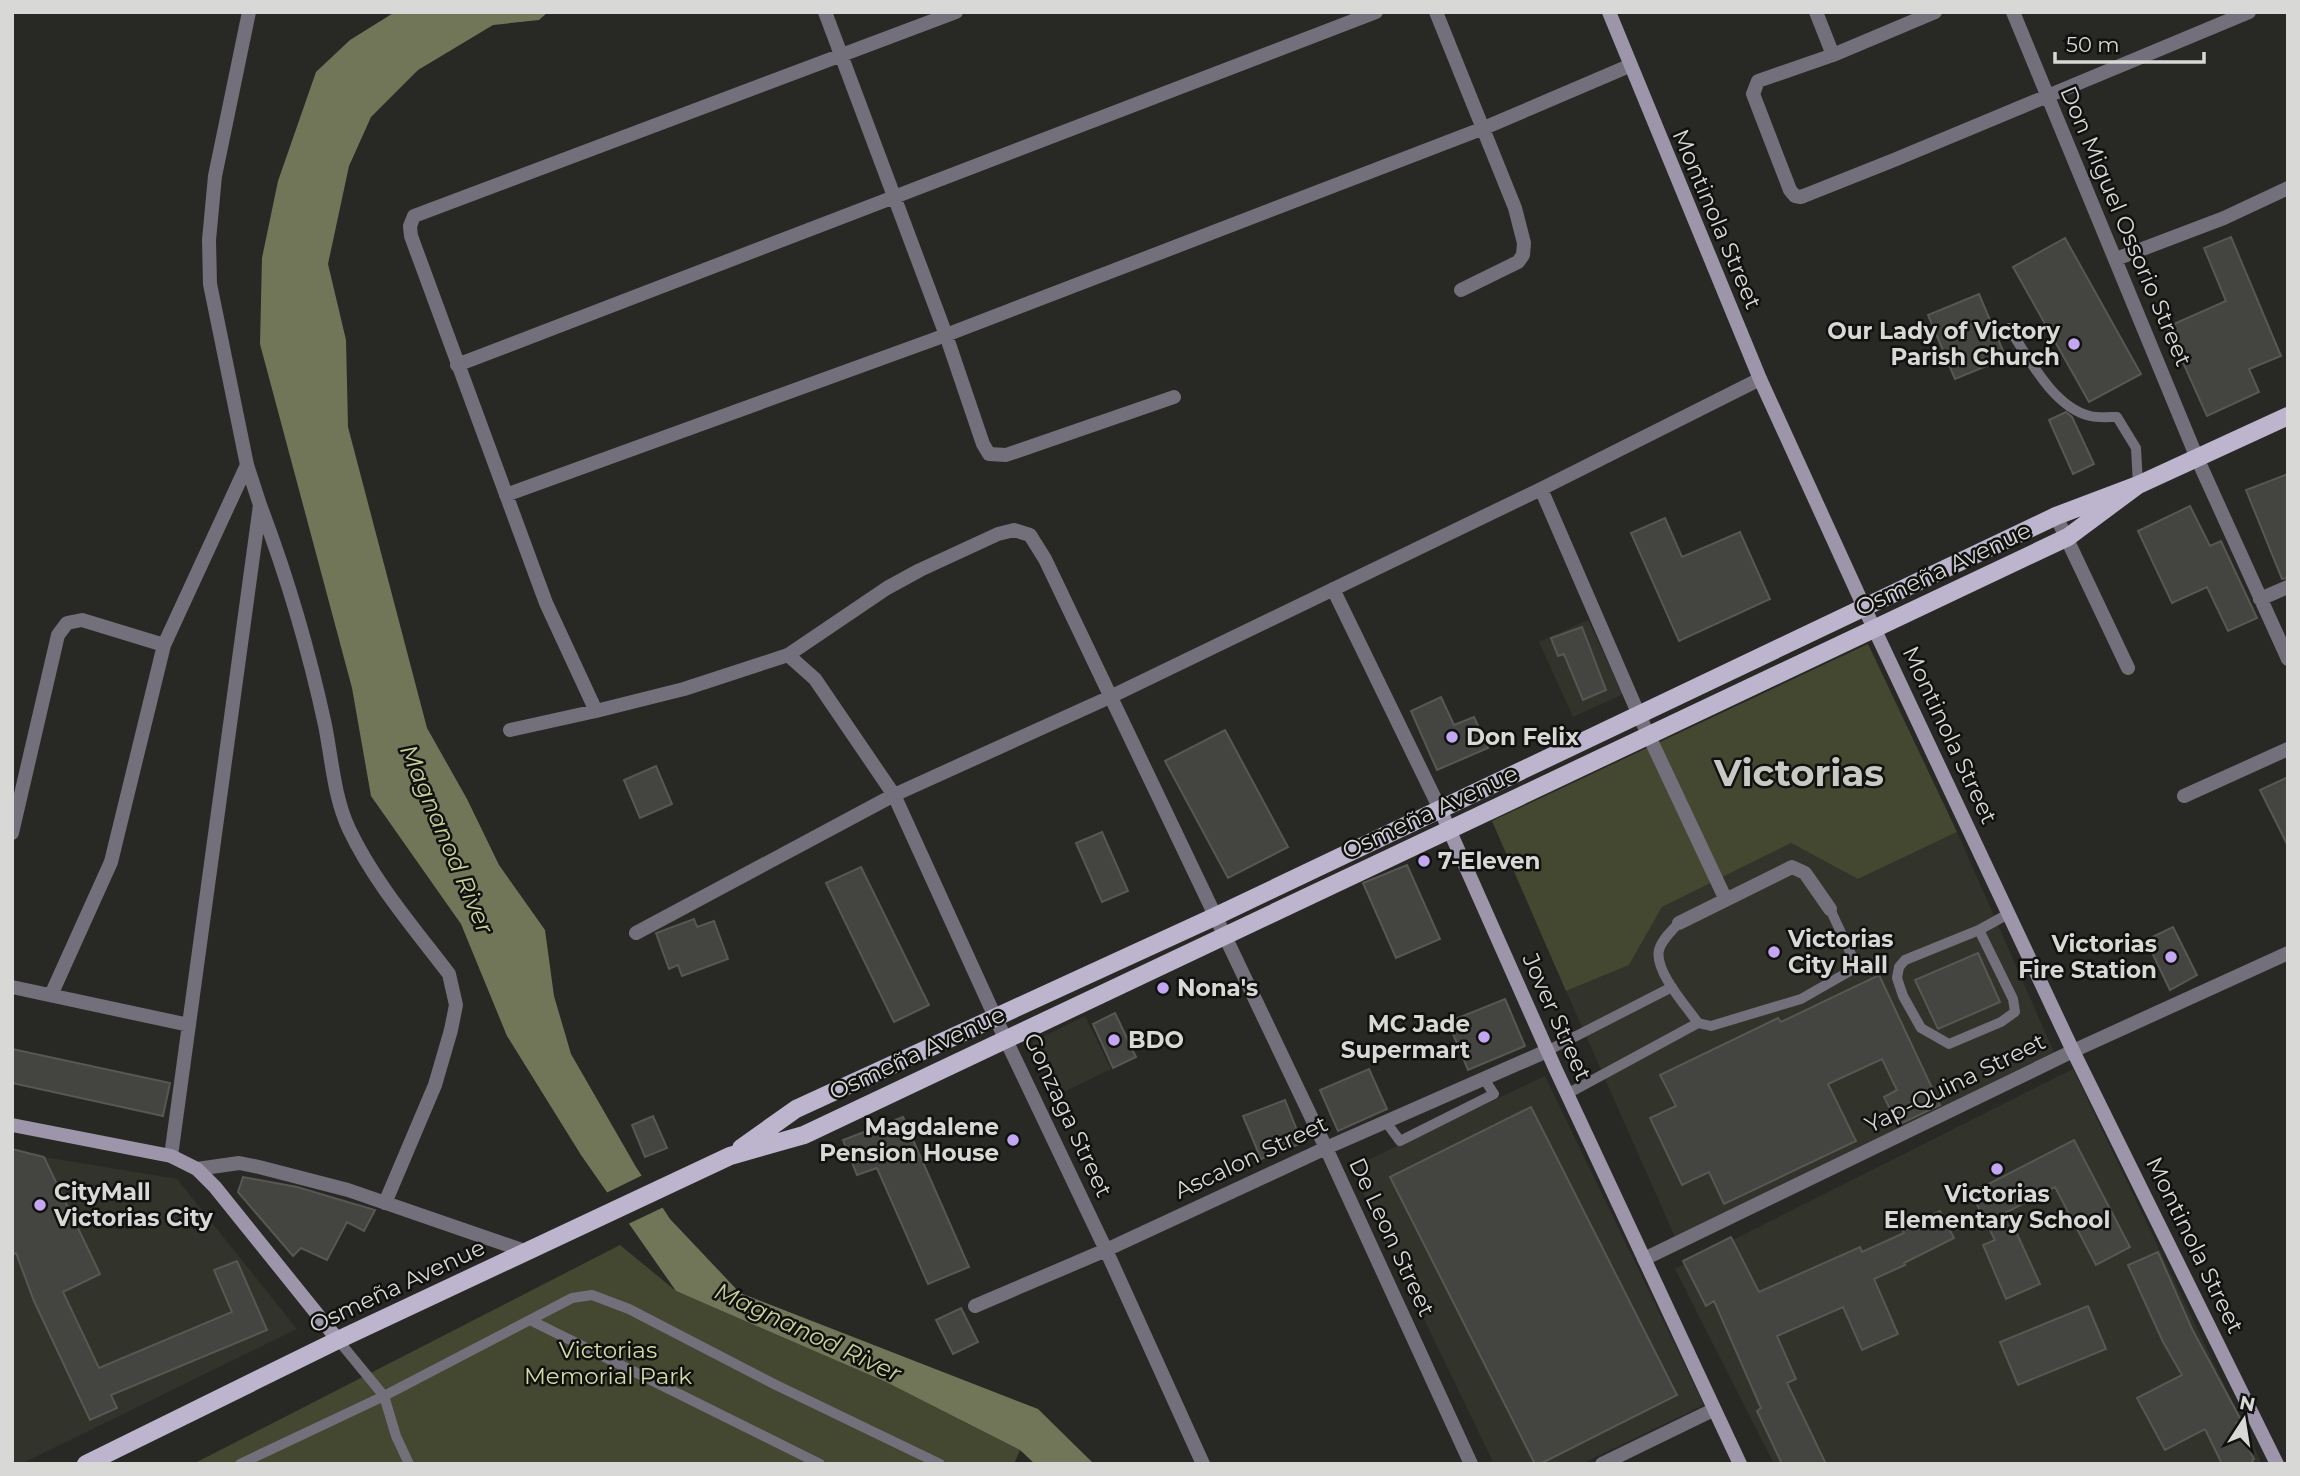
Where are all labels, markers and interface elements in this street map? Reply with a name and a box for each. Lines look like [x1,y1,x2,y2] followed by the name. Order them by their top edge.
[2055,21,2204,65] scale bar
[2066,32,2120,57] text: 50 m
[2054,82,2198,370] street label: Don Miguel Ossorio Street
[1666,125,1768,313] street label: Montinola Street
[1827,317,2060,371] place label: Our Lady of Victory Parish Church
[2066,336,2082,352] marker: Our Lady of Victory Parish Church
[1851,516,2035,622] street label: Osmeña Avenue
[1897,642,2003,828] street label: Montinola Street
[1466,723,1579,751] place label: Don Felix
[1444,729,1460,745] marker: Don Felix
[394,740,500,939] water label: Magnanod River
[1713,750,1884,795] district label: Victorias
[1338,759,1522,865] street label: Osmeña Avenue
[1438,847,1540,875] place label: 7-Eleven
[1416,853,1432,869] marker: 7-Eleven
[1787,925,1894,979] place label: Victorias City Hall
[2018,930,2157,984] place label: Victorias Fire Station
[1766,944,1782,960] marker: Victorias City Hall
[1516,948,1598,1085] street label: Jover Street
[2163,949,2179,965] marker: Victorias Fire Station
[1177,974,1258,1002] place label: Nona's
[1155,980,1171,996] marker: Nona's
[825,1000,1009,1106] street label: Osmeña Avenue
[1341,1010,1470,1064] place label: MC Jade Supermart
[1128,1026,1184,1054] place label: BDO
[1860,1027,2050,1139] street label: Yap-Quina Street
[1018,1028,1118,1202] street label: Gonzaga Street
[1476,1029,1492,1045] marker: MC Jade Supermart
[1106,1032,1122,1048] marker: BDO
[1170,1109,1332,1205] street label: Ascalon Street
[819,1113,999,1167] place label: Magdalene Pension House
[1005,1132,1021,1148] marker: Magdalene Pension House
[2140,1152,2250,1338] street label: Montinola Street
[1343,1153,1441,1321] street label: De Leon Street
[1989,1161,2005,1177] marker: Victorias Elementary School
[53,1178,213,1232] place label: CityMall Victorias City
[1884,1180,2110,1234] place label: Victorias Elementary School
[32,1197,48,1213] marker: CityMall Victorias City
[305,1233,489,1339] street label: Osmeña Avenue
[710,1276,907,1389] water label: Magnanod River
[524,1336,692,1390] park label: Victorias Memorial Park
[2209,1385,2279,1455] north arrow
[2238,1391,2257,1417] text: N

